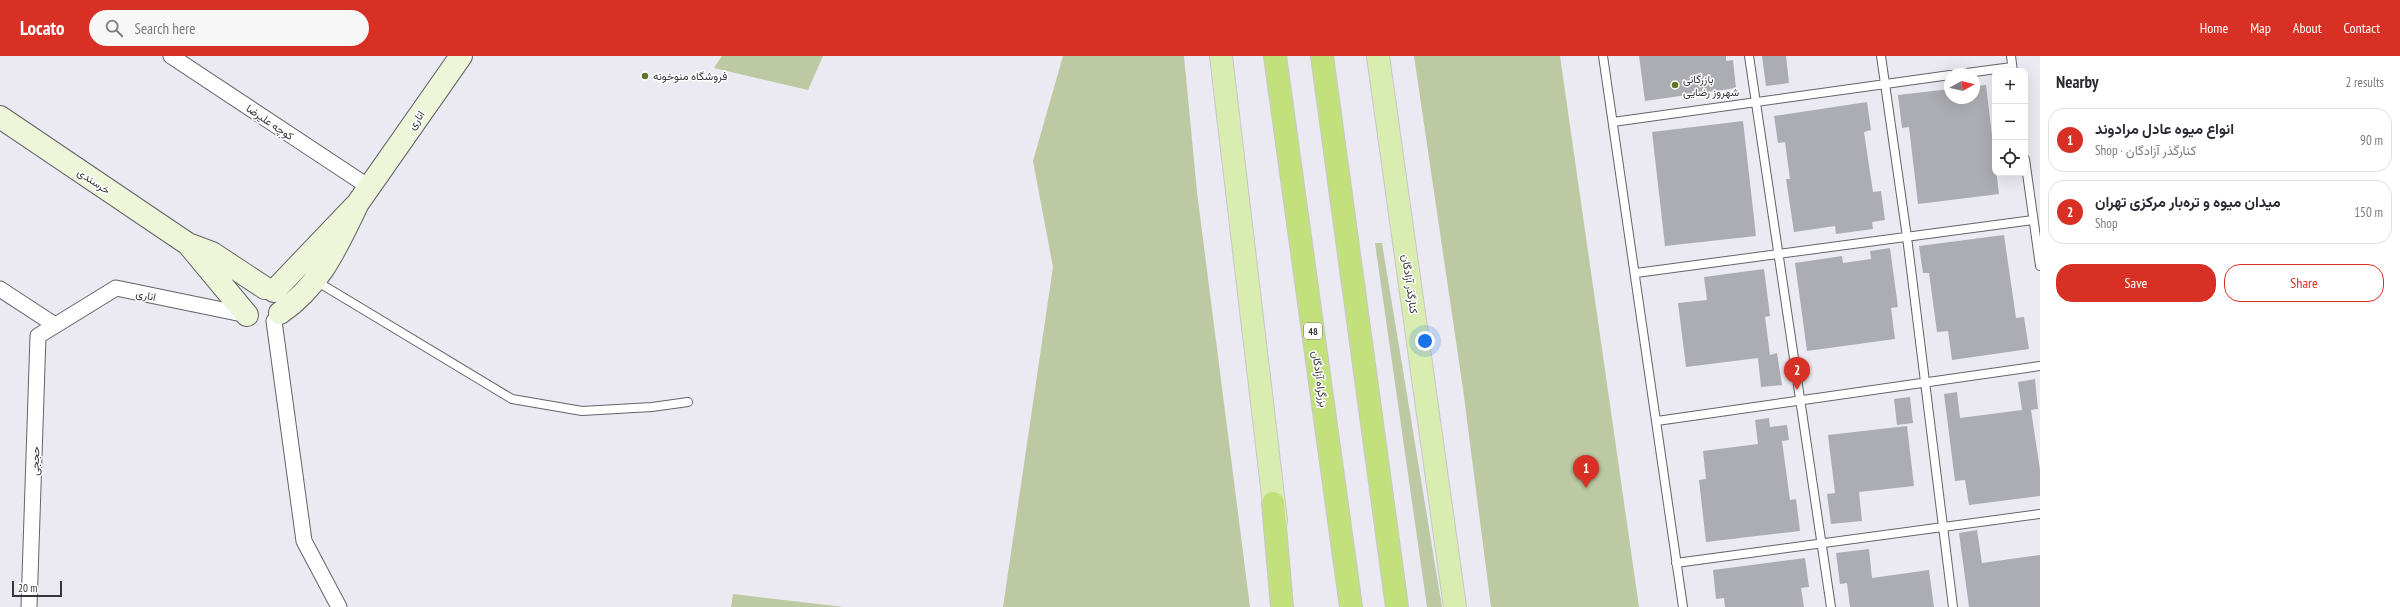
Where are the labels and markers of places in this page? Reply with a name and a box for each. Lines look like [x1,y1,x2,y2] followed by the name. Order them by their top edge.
[653,69,727,83] place label: فروشگاه منوخونه
[640,71,650,81] marker: فروشگاه منوخونه
[1683,72,1740,99] place label: بازرگانی شهروز رضایی
[1670,80,1680,90] marker: بازرگانی شهروز رضایی
[1784,357,1810,390] pin: 2
[1573,455,1599,488] pin: 1

